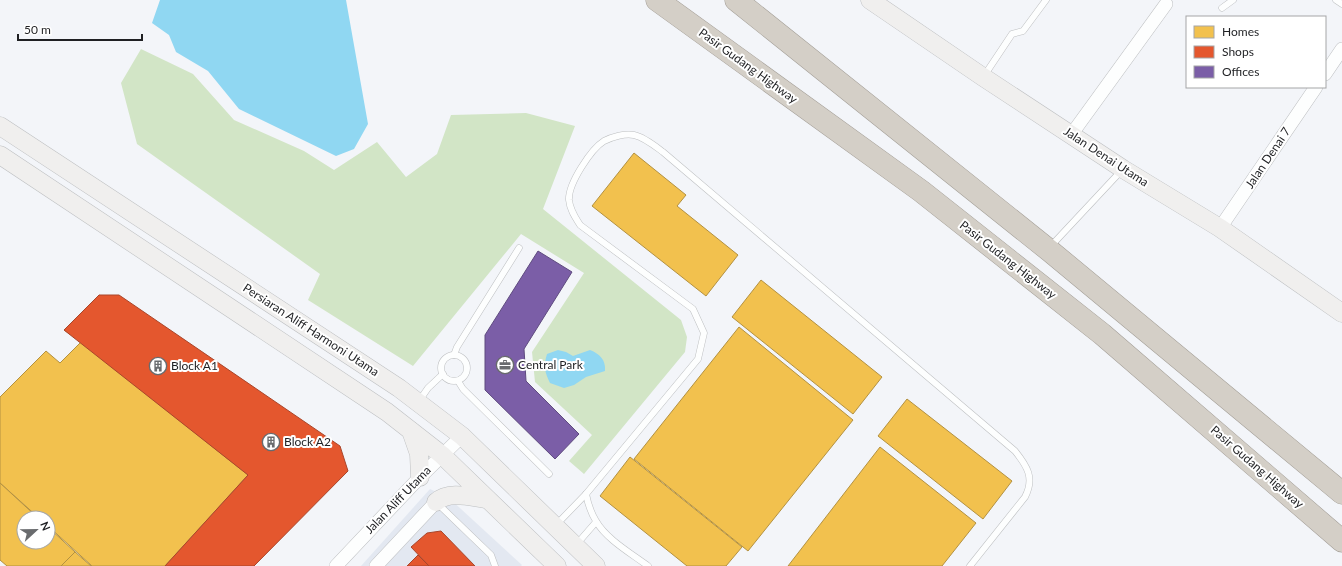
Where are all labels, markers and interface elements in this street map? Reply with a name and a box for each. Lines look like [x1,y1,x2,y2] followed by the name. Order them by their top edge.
[18,16,142,42] scale bar
[1186,16,1326,88] legend
[24,22,51,37] text: 50 m
[1222,24,1259,39] text: Homes
[696,25,801,107] street label: Pasir Gudang Highway
[1222,44,1254,59] text: Shops
[1222,64,1259,79] text: Offices
[1061,124,1152,190] street label: Jalan Denai Utama
[1242,124,1293,191] street label: Jalan Denai 7
[957,217,1060,302] street label: Pasir Gudang Highway
[240,280,382,379] street label: Persiaran Aliff Harmoni Utama
[495,355,515,375] office icon: Central Park
[148,356,168,376] building icon: Block A1
[518,357,584,372] place label: Central Park
[171,358,218,373] place label: Block A1
[1208,422,1308,512] street label: Pasir Gudang Highway
[261,432,281,452] building icon: Block A2
[284,434,331,449] place label: Block A2
[362,463,434,537] street label: Jalan Aliff Utama
[16,510,56,550] north arrow
[38,520,53,532] text: N

